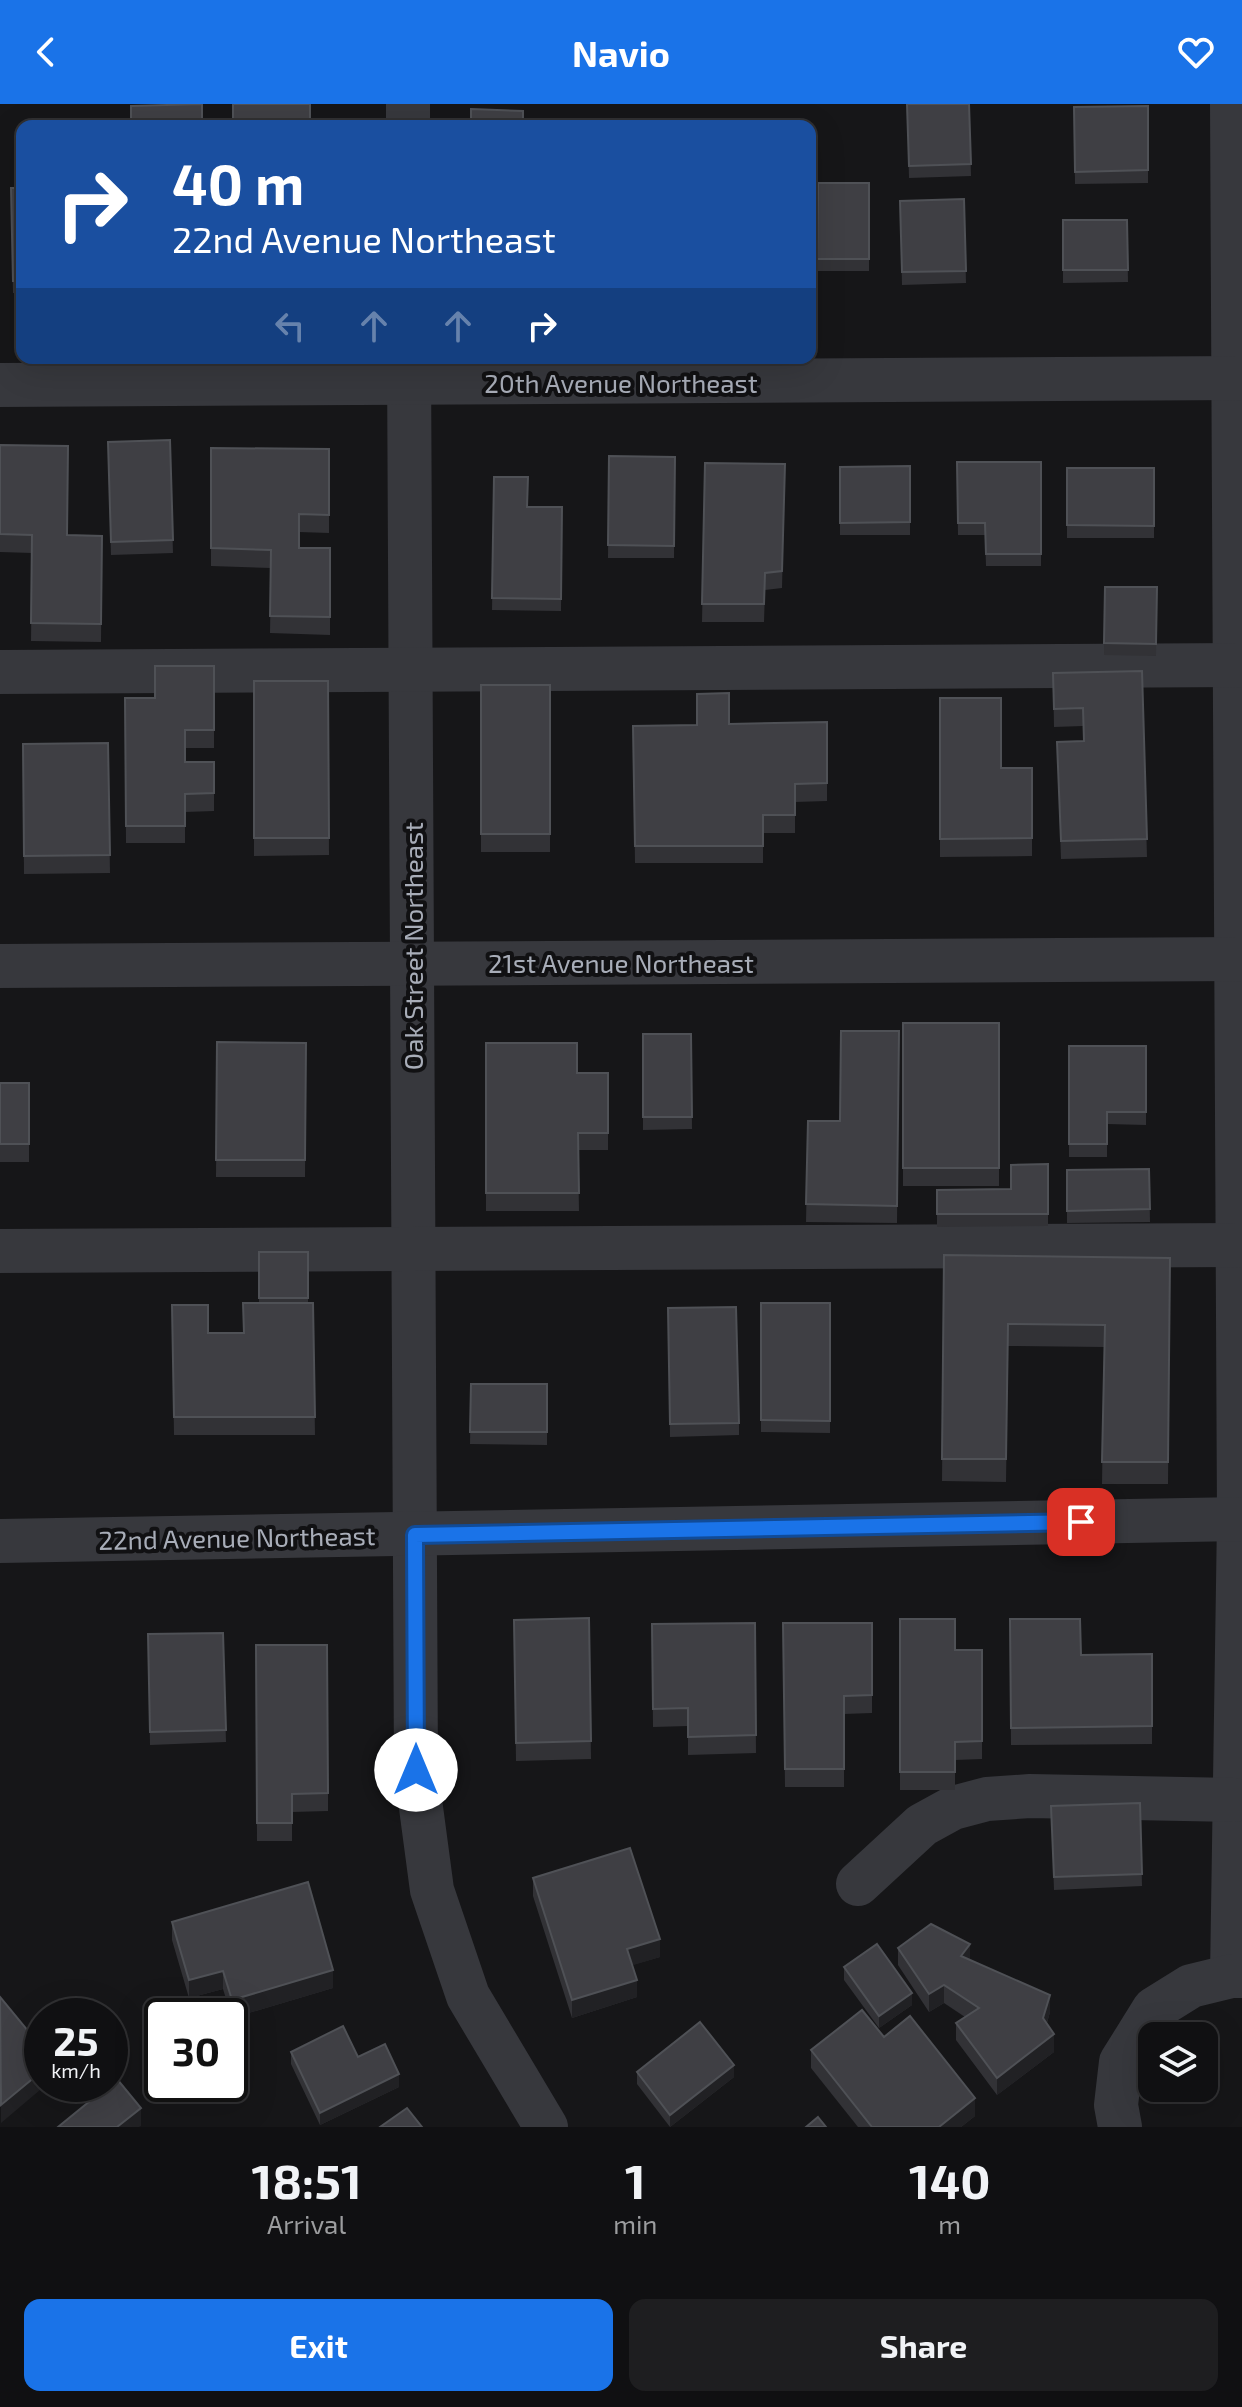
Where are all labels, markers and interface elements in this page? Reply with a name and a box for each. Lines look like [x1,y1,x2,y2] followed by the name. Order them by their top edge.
[24,30,68,74] icon: back
[1174,30,1218,74] icon: heart
[572,31,670,74] text: Navio
[172,149,304,216] text: 40 m
[40,152,144,256] icon: right
[172,217,556,260] text: 22nd Avenue Northeast
[268,304,312,348] icon: left
[352,304,396,348] icon: ahead
[436,304,480,348] icon: ahead
[520,304,564,348] icon: right
[484,367,758,398] street label: 20th Avenue Northeast
[397,822,428,1070] street label: Oak Street Northeast
[488,947,754,978] street label: 21st Avenue Northeast
[1047,1488,1115,1556] pin
[1059,1500,1103,1544] icon: arrive
[98,1519,376,1555] street label: 22nd Avenue Northeast
[374,1728,458,1812] position arrow
[144,1998,248,2102] speed limit sign: 30
[53,2016,99,2064] text: 25
[1138,2022,1218,2102] map controls
[1138,2022,1218,2102] button: layers
[51,2058,101,2082] text: km/h
[251,2151,362,2209] text: 18:51
[625,2151,646,2209] text: 1
[909,2151,991,2209] text: 140
[267,2208,346,2239] text: Arrival
[613,2208,657,2239] text: min
[938,2208,961,2239] text: m
[24,2299,613,2391] button: Exit
[629,2299,1218,2391] button: Share

